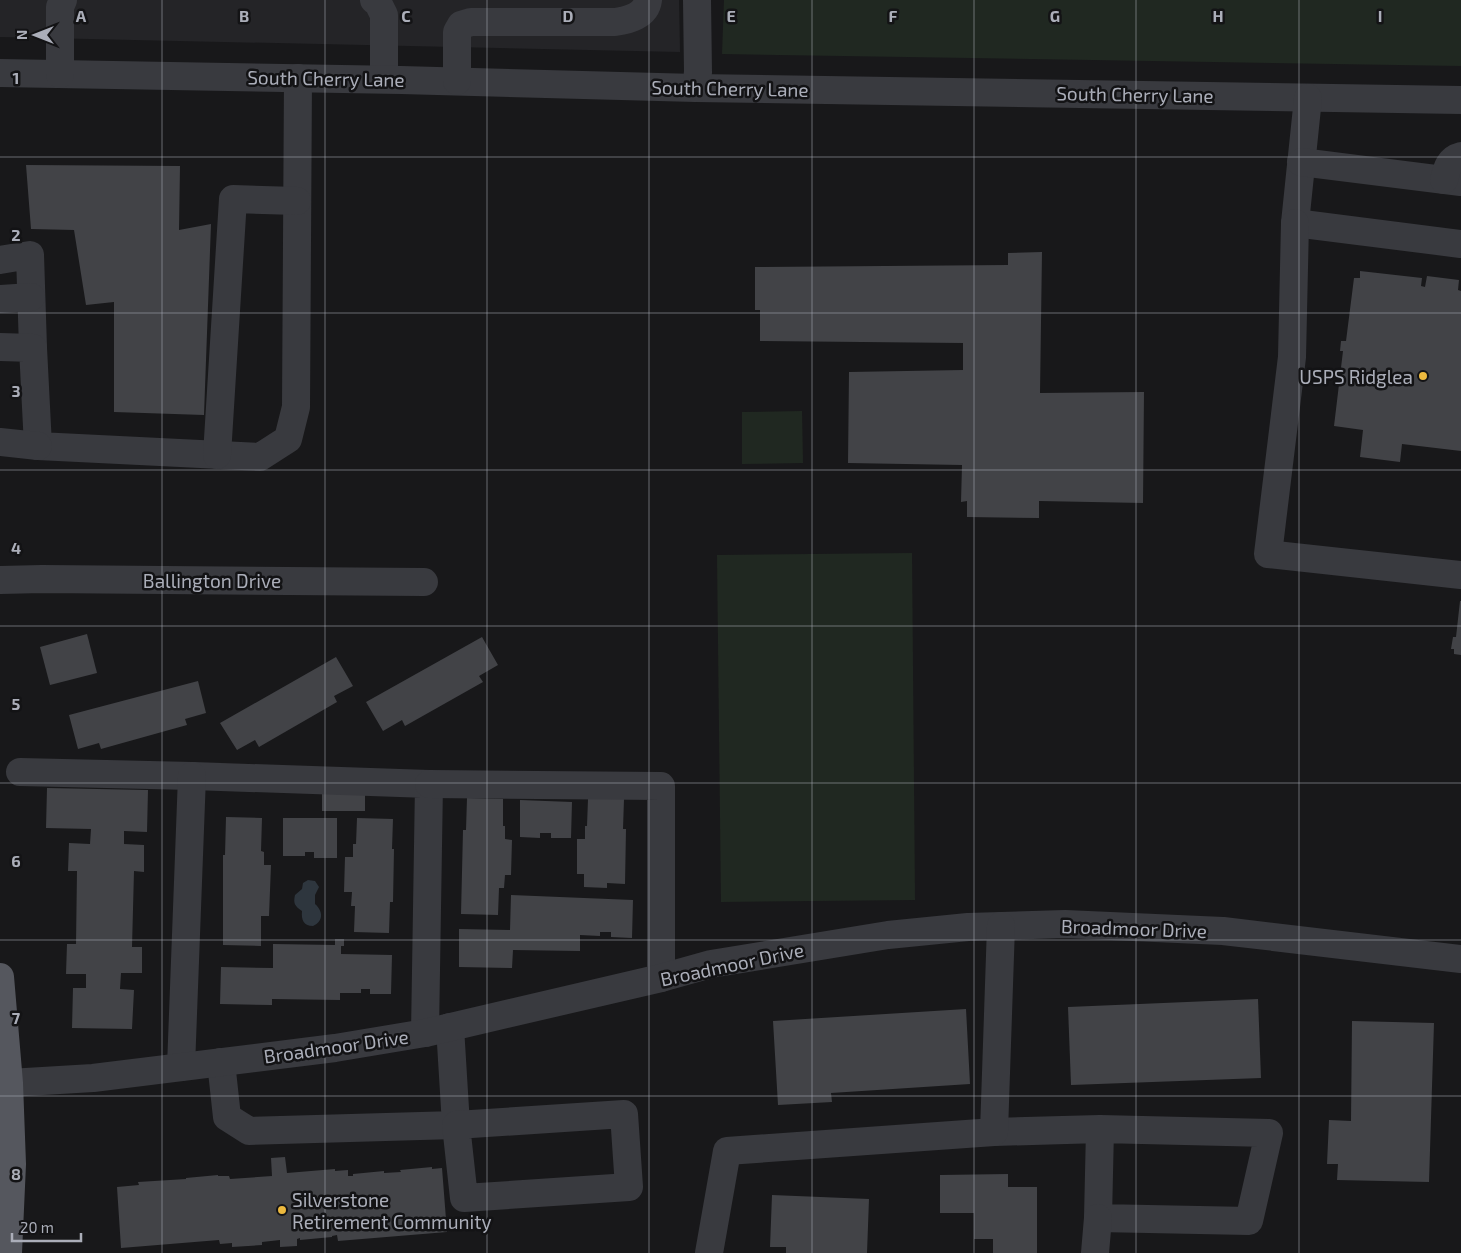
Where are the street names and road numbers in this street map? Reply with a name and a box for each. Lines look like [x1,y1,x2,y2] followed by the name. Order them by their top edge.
[247,65,405,91] street label: South Cherry Lane
[651,75,809,101] street label: South Cherry Lane
[1056,81,1214,107] street label: South Cherry Lane
[143,569,281,592] street label: Ballington Drive
[1061,914,1207,942] street label: Broadmoor Drive
[658,938,806,990] street label: Broadmoor Drive
[262,1024,410,1068] street label: Broadmoor Drive

